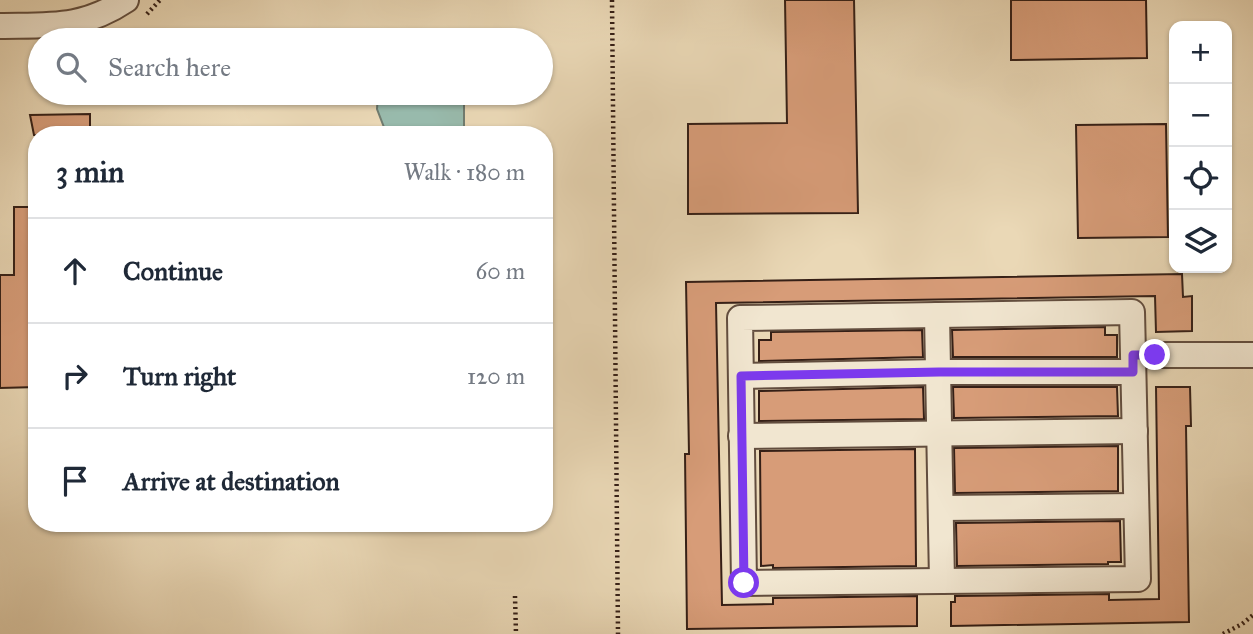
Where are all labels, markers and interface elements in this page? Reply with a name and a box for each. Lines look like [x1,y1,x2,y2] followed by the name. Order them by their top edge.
[1169,21,1232,273] map controls
[1169,21,1232,84] button: +
[28,28,553,105] search box
[52,48,90,86] icon: search
[108,51,231,83] text: Search here
[1169,84,1232,147] button: −
[1169,147,1232,210] button: locate
[56,154,124,190] text: 3 min
[404,158,525,186] text: Walk · 180 m
[1169,210,1232,273] button: layers
[56,252,94,290] icon: ahead
[123,255,223,287] text: Continue
[476,257,525,285] text: 60 m
[1139,339,1170,370] route end
[56,357,94,395] icon: right
[123,360,236,392] text: Turn right
[467,362,525,390] text: 120 m
[56,462,94,500] icon: arrive
[123,465,340,497] text: Arrive at destination
[728,567,759,598] route start

